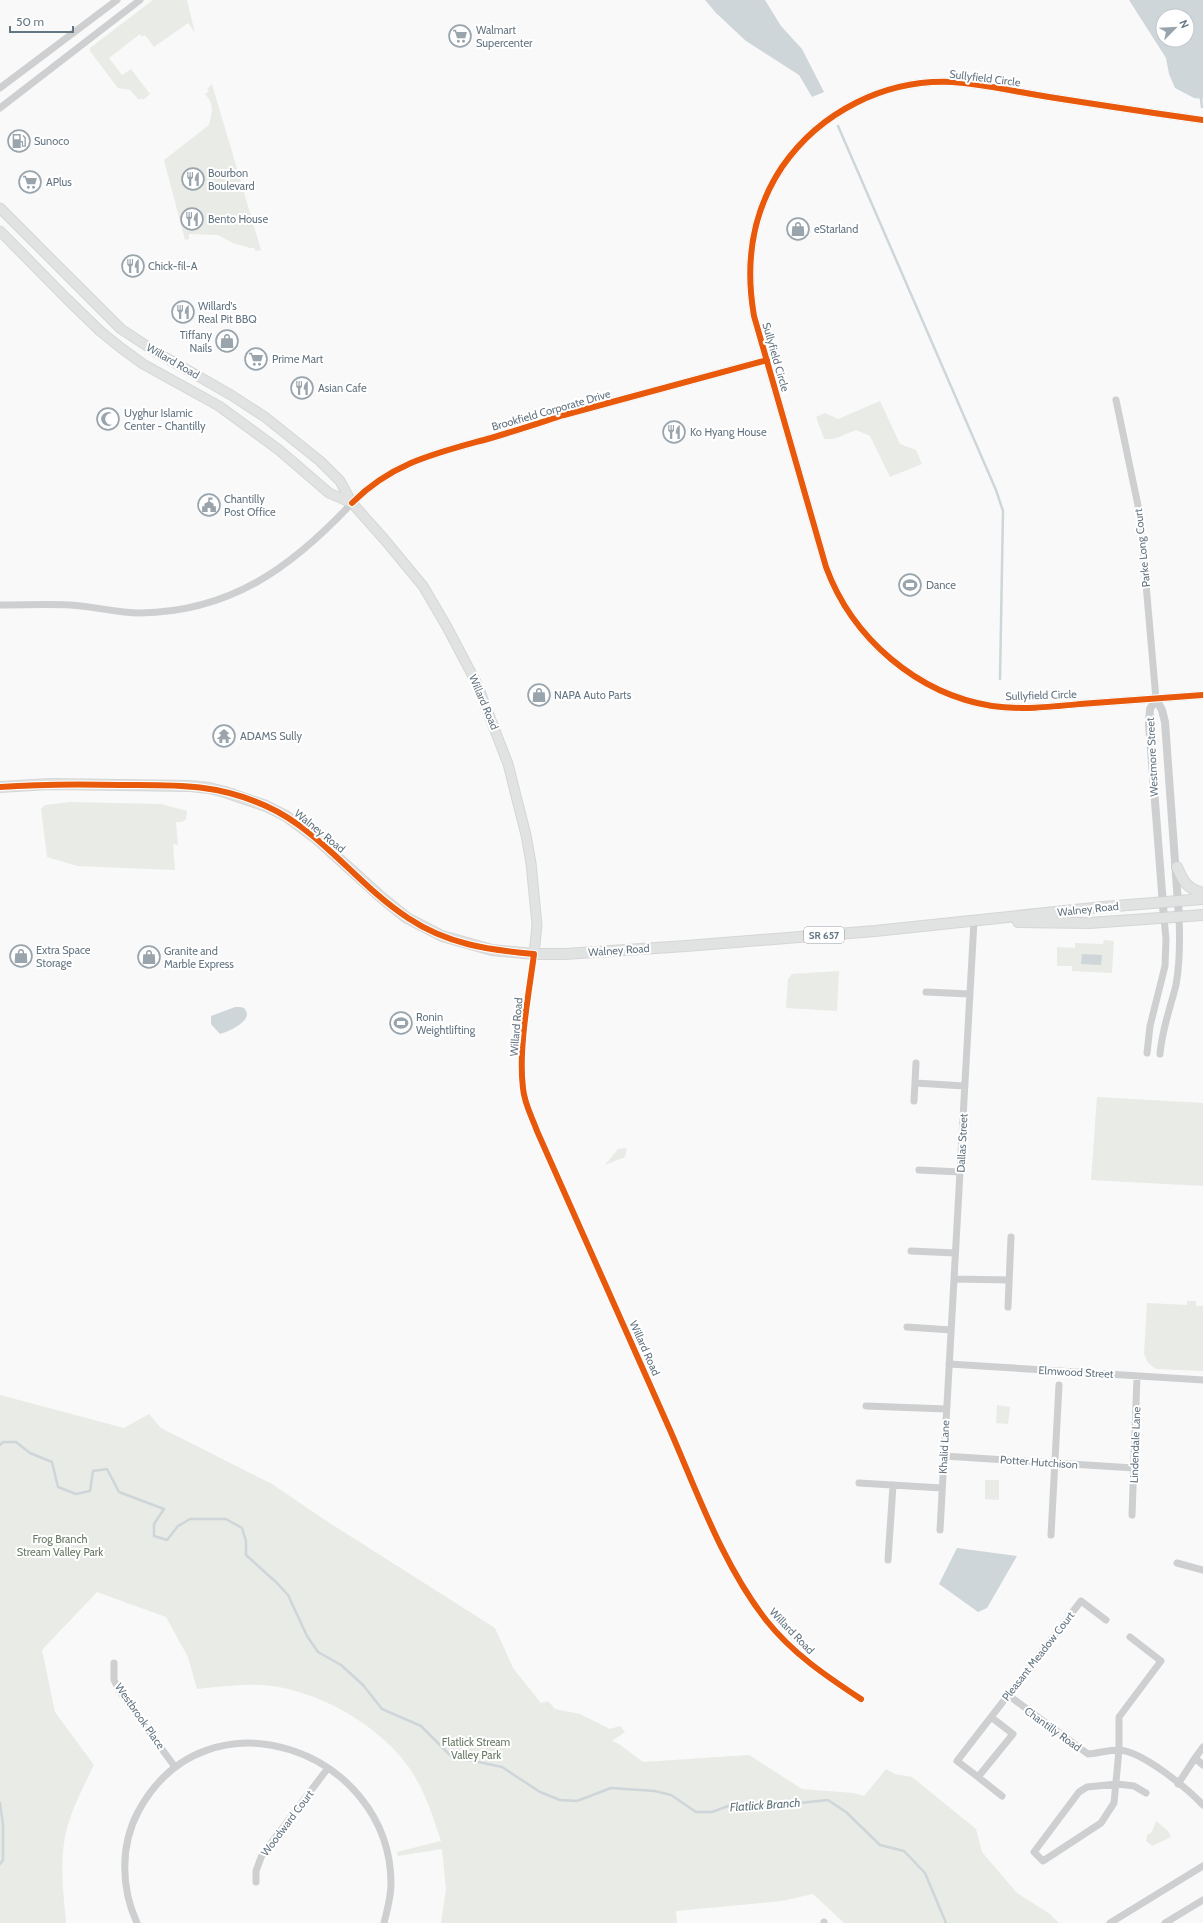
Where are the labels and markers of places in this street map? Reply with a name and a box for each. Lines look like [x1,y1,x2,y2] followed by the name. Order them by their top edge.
[447,23,473,49] supermarket icon: Walmart Supercenter
[476,23,533,50] place label: Walmart Supercenter
[6,128,32,154] fuel station icon: Sunoco
[34,134,69,148] place label: Sunoco
[180,166,206,192] restaurant icon: Bourbon Boulevard
[208,166,255,193] place label: Bourbon Boulevard
[17,169,43,195] supermarket icon: APlus
[46,175,72,189] place label: APlus
[179,206,205,232] restaurant icon: Bento House
[208,212,268,226] place label: Bento House
[785,216,811,242] shop icon: eStarland
[814,222,858,236] place label: eStarland
[120,253,146,279] restaurant icon: Chick-fil-A
[148,259,198,273] place label: Chick-fil-A
[170,299,196,325] restaurant icon: Willard's Real Pit BBQ
[198,299,257,326] place label: Willard's Real Pit BBQ
[180,328,212,355] place label: Tiffany Nails
[214,328,240,354] shop icon: Tiffany Nails
[243,346,269,372] supermarket icon: Prime Mart
[272,352,323,366] place label: Prime Mart
[289,375,315,401] restaurant icon: Asian Cafe
[318,381,367,395] place label: Asian Cafe
[95,406,121,432] mosque icon: Uyghur Islamic Center - Chantilly
[124,406,206,433] place label: Uyghur Islamic Center - Chantilly
[661,419,687,445] restaurant icon: Ko Hyang House
[690,425,767,439] place label: Ko Hyang House
[196,492,222,518] public building icon: Chantilly Post Office
[224,492,276,519] place label: Chantilly Post Office
[897,572,923,598] sports icon: Dance
[926,578,956,592] place label: Dance
[526,682,552,708] shop icon: NAPA Auto Parts
[554,688,632,702] place label: NAPA Auto Parts
[211,723,237,749] temple icon: ADAMS Sully
[240,729,302,743] place label: ADAMS Sully
[8,943,34,969] shop icon: Extra Space Storage
[36,943,91,970] place label: Extra Space Storage
[136,944,162,970] shop icon: Granite and Marble Express
[164,944,234,971] place label: Granite and Marble Express
[388,1010,414,1036] sports icon: Ronin Weightlifting
[416,1010,476,1037] place label: Ronin Weightlifting

